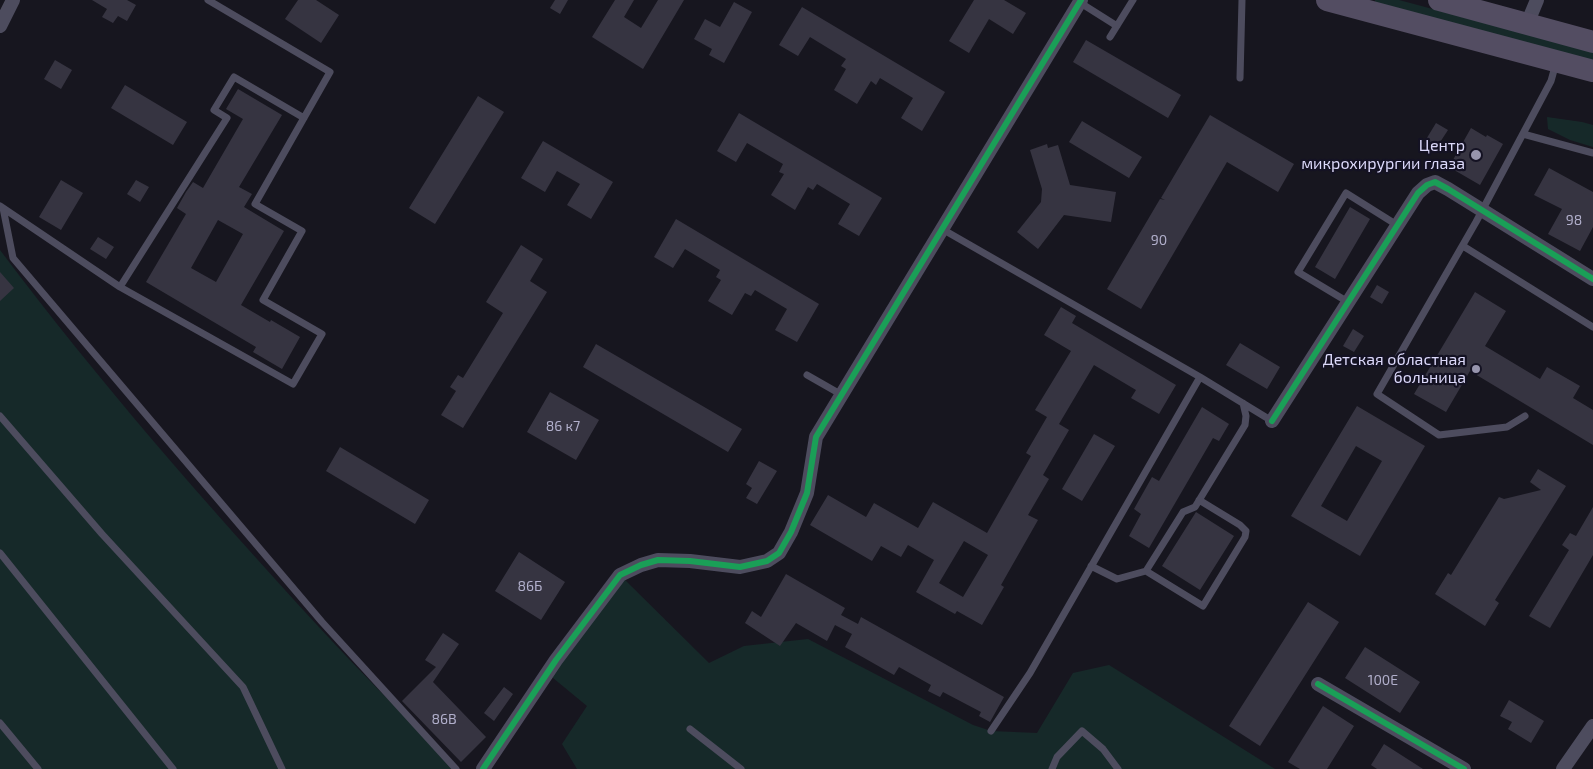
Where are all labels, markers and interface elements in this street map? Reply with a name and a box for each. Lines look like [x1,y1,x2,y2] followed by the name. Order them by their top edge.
[1301,136,1465,174] place label: Центр микрохирургии глаза
[1469,148,1483,162] marker: Центр микрохирургии глаза
[1566,212,1582,228] house number: 98
[1151,232,1167,248] house number: 90
[1323,350,1466,388] place label: Детская областная больница
[1470,363,1482,375] marker: Детская областная больница
[546,418,580,434] house number: 86 к7
[518,578,542,594] house number: 86Б
[1368,672,1398,688] house number: 100Е
[431,711,457,727] house number: 86В

